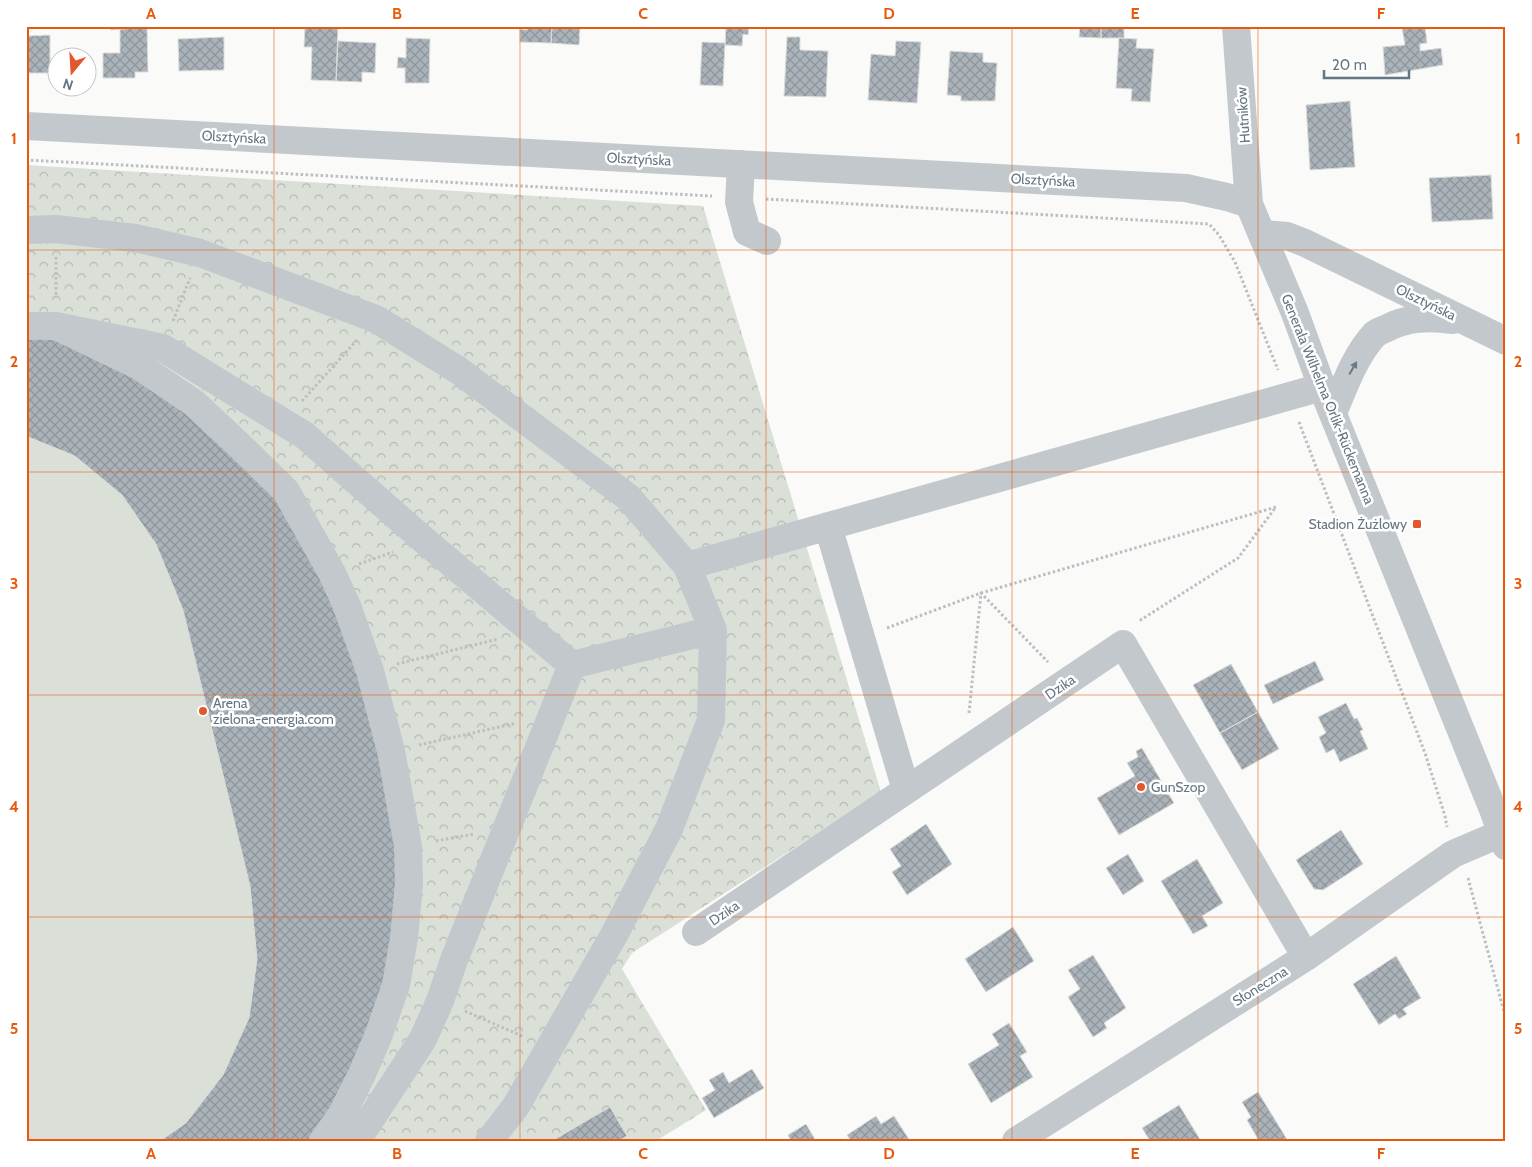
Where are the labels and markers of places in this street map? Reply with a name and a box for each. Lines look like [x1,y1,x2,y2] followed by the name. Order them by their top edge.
[1308,515,1407,533] place label: Stadion Żużlowy
[1411,518,1423,530] marker: Stadion Żużlowy
[213,694,334,728] place label: Arena zielona-energia.com
[197,705,209,717] marker: Arena zielona-energia.com
[1151,778,1205,796] place label: GunSzop
[1135,781,1147,793] marker: GunSzop

